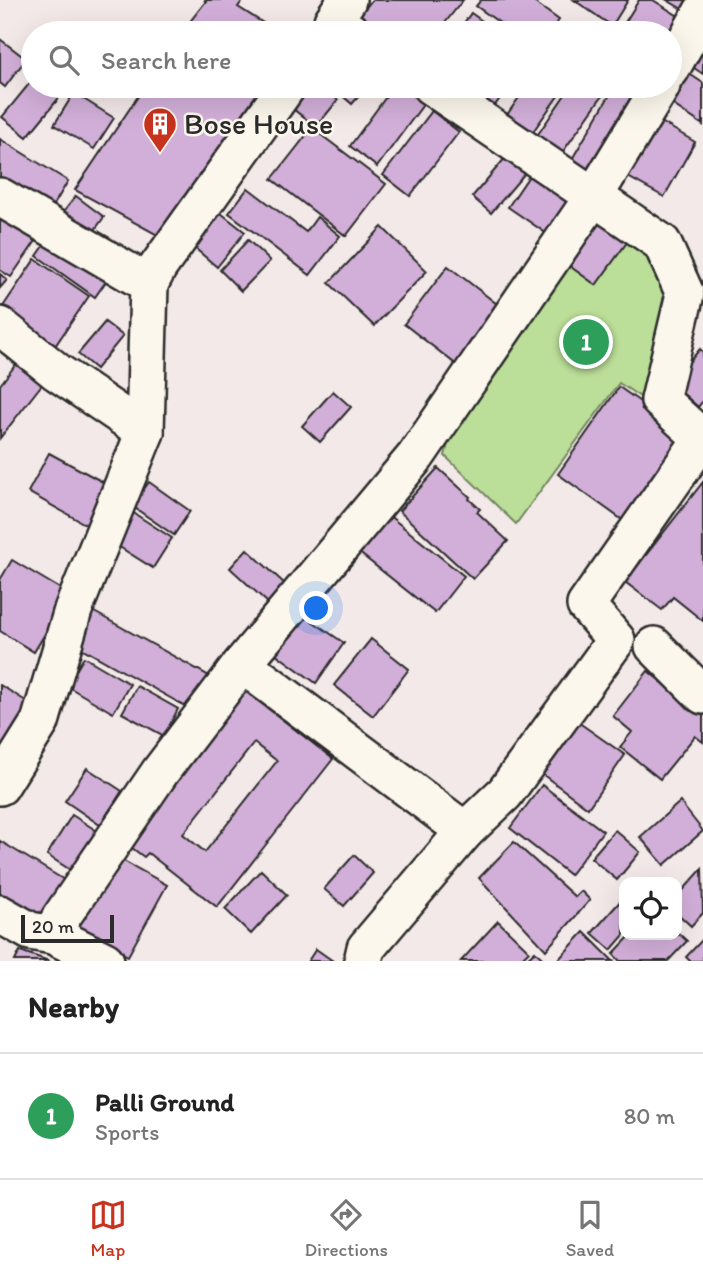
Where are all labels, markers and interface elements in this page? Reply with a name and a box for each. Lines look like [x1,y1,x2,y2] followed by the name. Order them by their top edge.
[21,21,682,98] search box
[45,41,83,79] icon: search
[101,44,231,76] text: Search here
[141,105,179,154] building icon: Bose House
[184,105,333,142] place label: Bose House
[563,316,609,368] pin: 1
[299,591,333,625] your location
[619,877,682,940] map controls
[619,877,682,940] button: locate
[21,912,114,944] scale bar
[32,915,74,938] text: 20 m
[28,988,119,1025] text: Nearby
[95,1086,234,1118] text: Palli Ground
[46,1102,56,1130] text: 1
[624,1102,675,1130] text: 80 m
[95,1118,159,1146] text: Sports
[89,1196,127,1261] tab: Map
[304,1196,388,1261] tab: Directions
[566,1196,614,1261] tab: Saved

